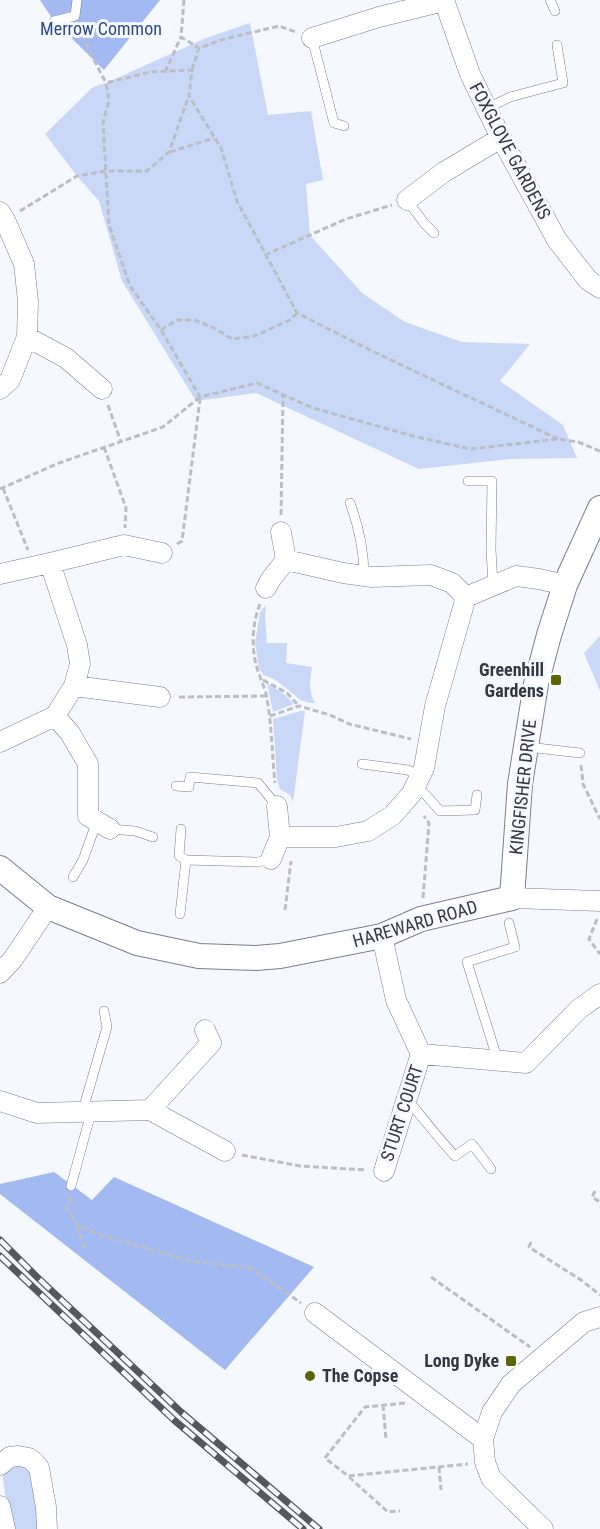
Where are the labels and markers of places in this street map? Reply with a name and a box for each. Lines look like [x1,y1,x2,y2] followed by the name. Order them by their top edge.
[479,659,544,701] place label: Greenhill Gardens
[549,673,563,687] marker: Greenhill Gardens
[424,1350,499,1371] place label: Long Dyke
[504,1354,518,1368] marker: Long Dyke
[322,1365,399,1386] place label: The Copse
[303,1369,317,1383] marker: The Copse

